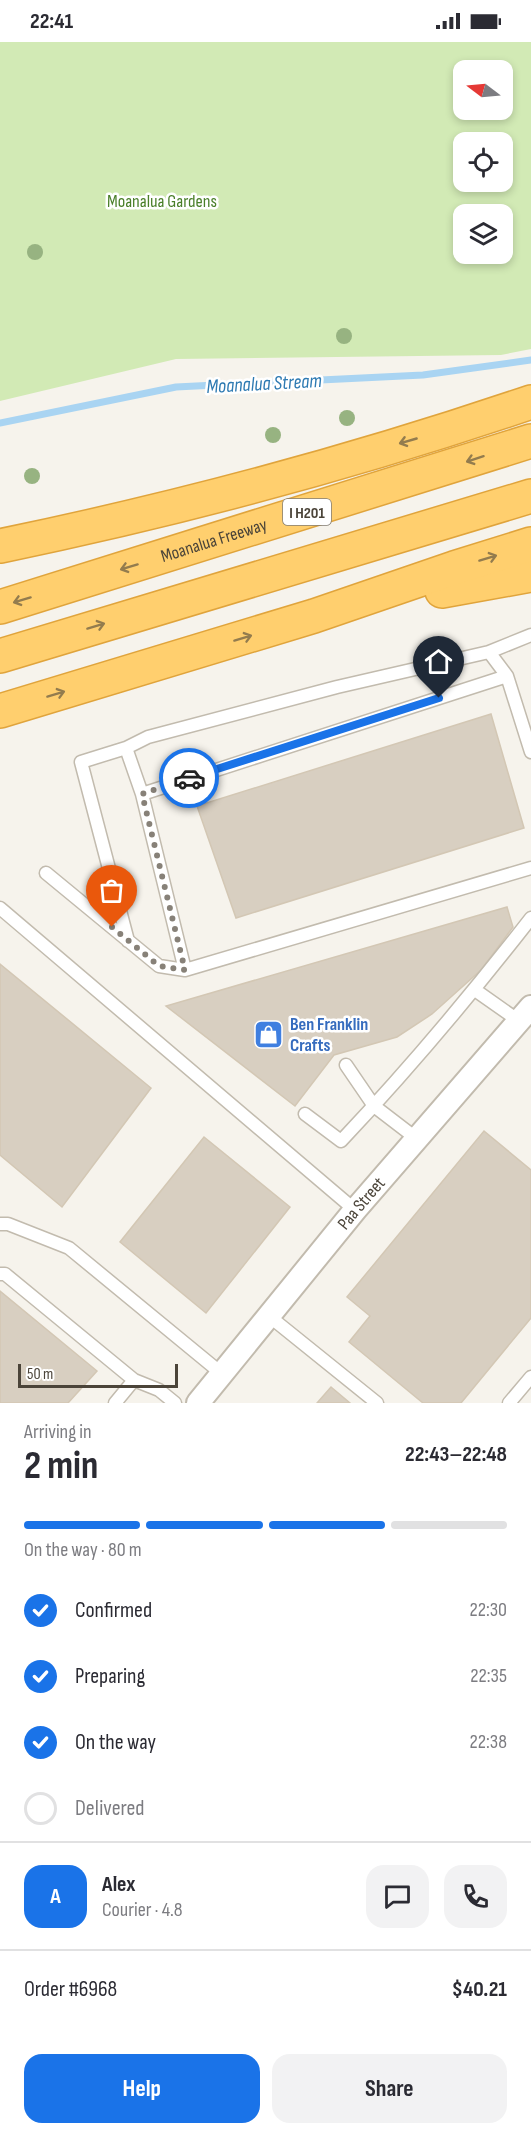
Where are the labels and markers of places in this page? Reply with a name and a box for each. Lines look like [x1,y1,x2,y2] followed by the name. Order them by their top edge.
[413,636,464,698] pin
[86,865,137,927] pin
[290,1014,368,1056] place label: Ben Franklin Crafts
[253,1018,285,1050] shop icon: Ben Franklin Crafts

